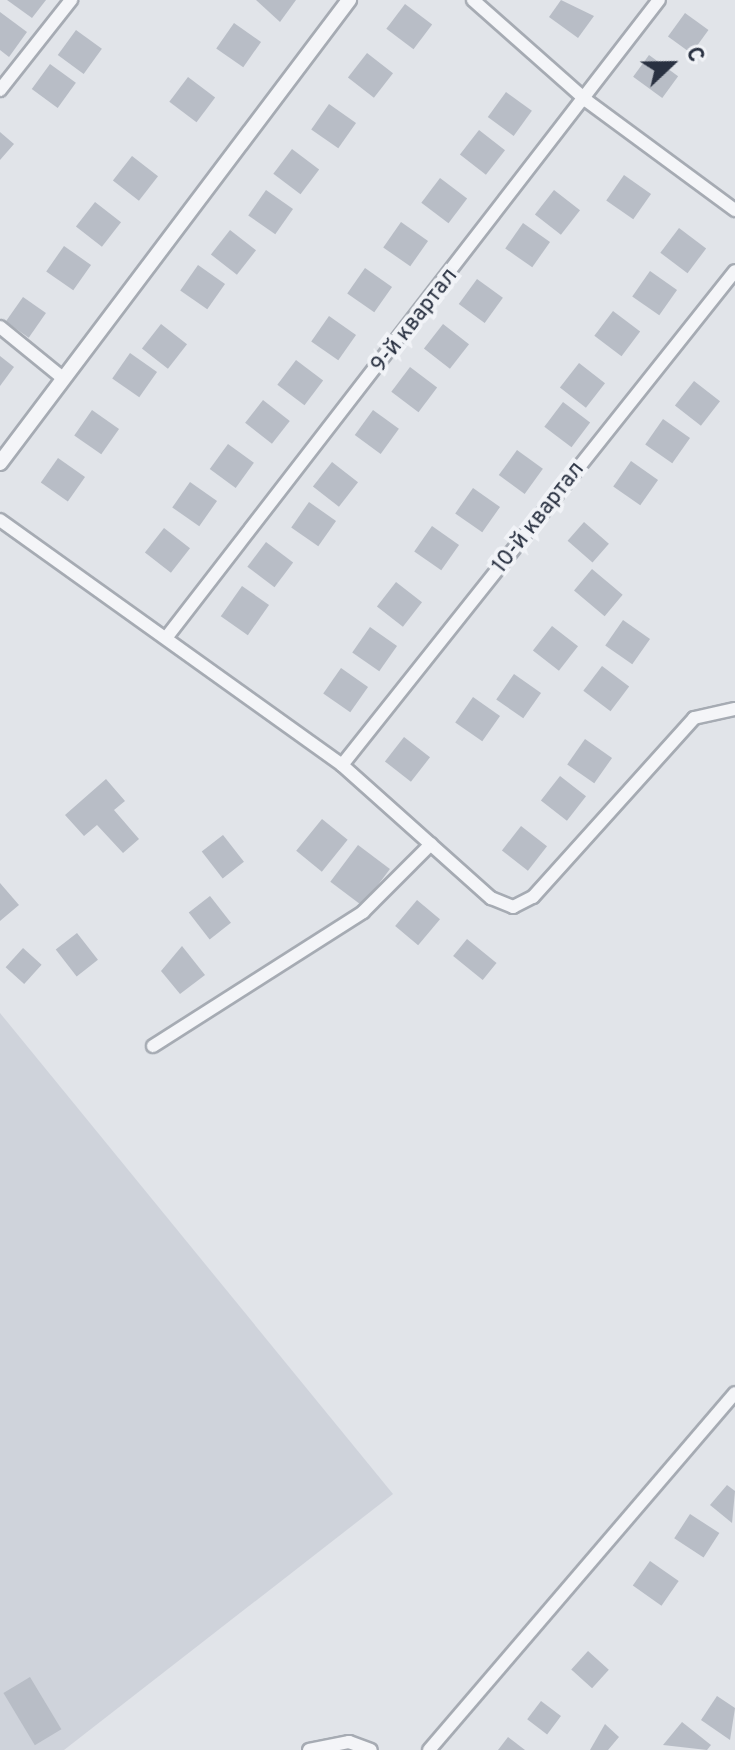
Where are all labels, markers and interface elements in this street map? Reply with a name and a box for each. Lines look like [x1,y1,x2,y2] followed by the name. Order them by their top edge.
[631,24,711,104] north arrow
[679,43,709,66] text: С
[366,264,464,378] street label: 9-й квартал
[487,457,591,579] street label: 10-й квартал

